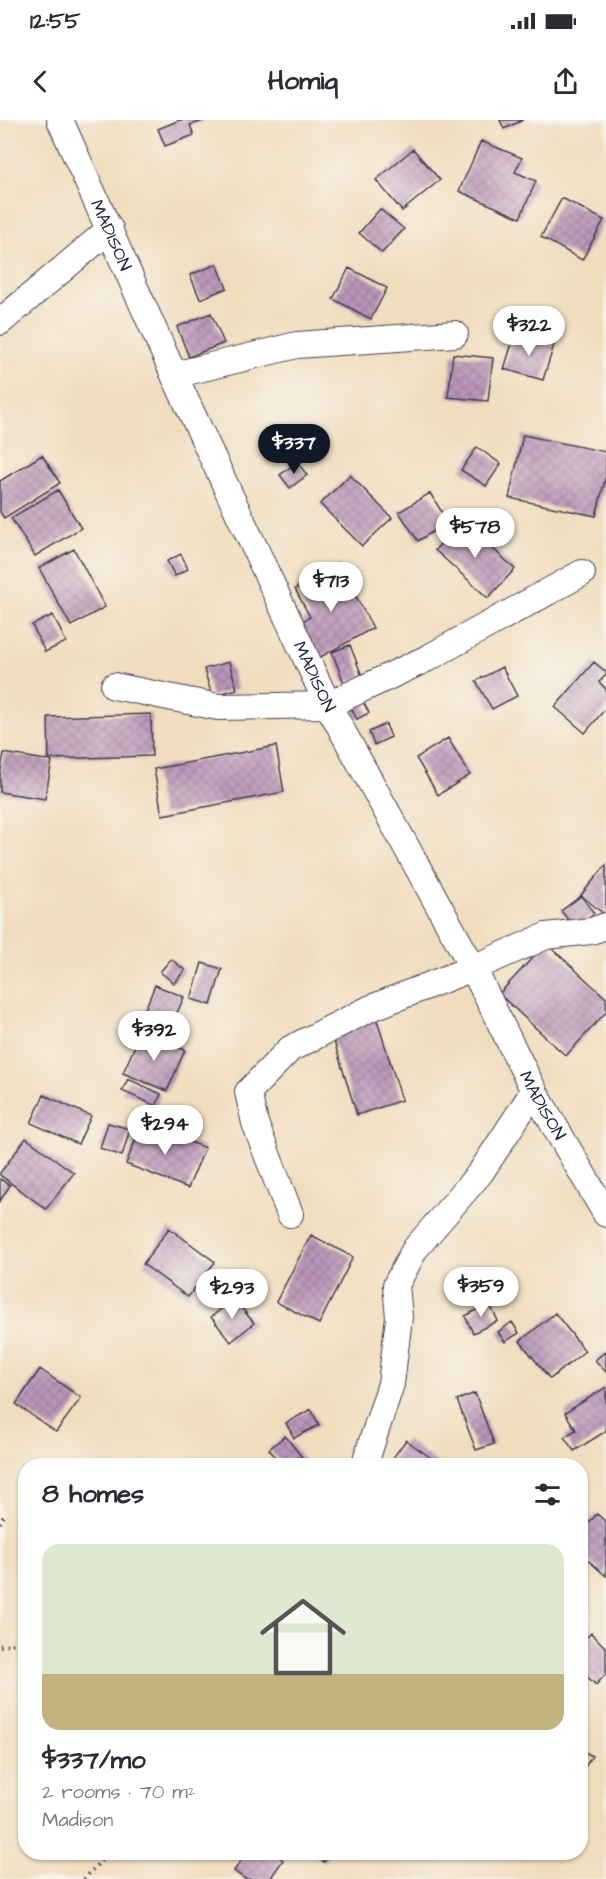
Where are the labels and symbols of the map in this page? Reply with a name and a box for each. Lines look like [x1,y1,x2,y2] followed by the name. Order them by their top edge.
[84,196,138,275] street label: MADISON
[493,306,565,357] pin: $322
[258,424,330,475] pin: $337
[439,508,511,559] pin: $578
[295,562,367,613] pin: $713
[287,637,342,717] street label: MADISON
[118,1011,190,1062] pin: $392
[513,1067,572,1145] street label: MADISON
[129,1105,201,1156] pin: $294
[445,1267,517,1318] pin: $359
[196,1269,268,1320] pin: $293

